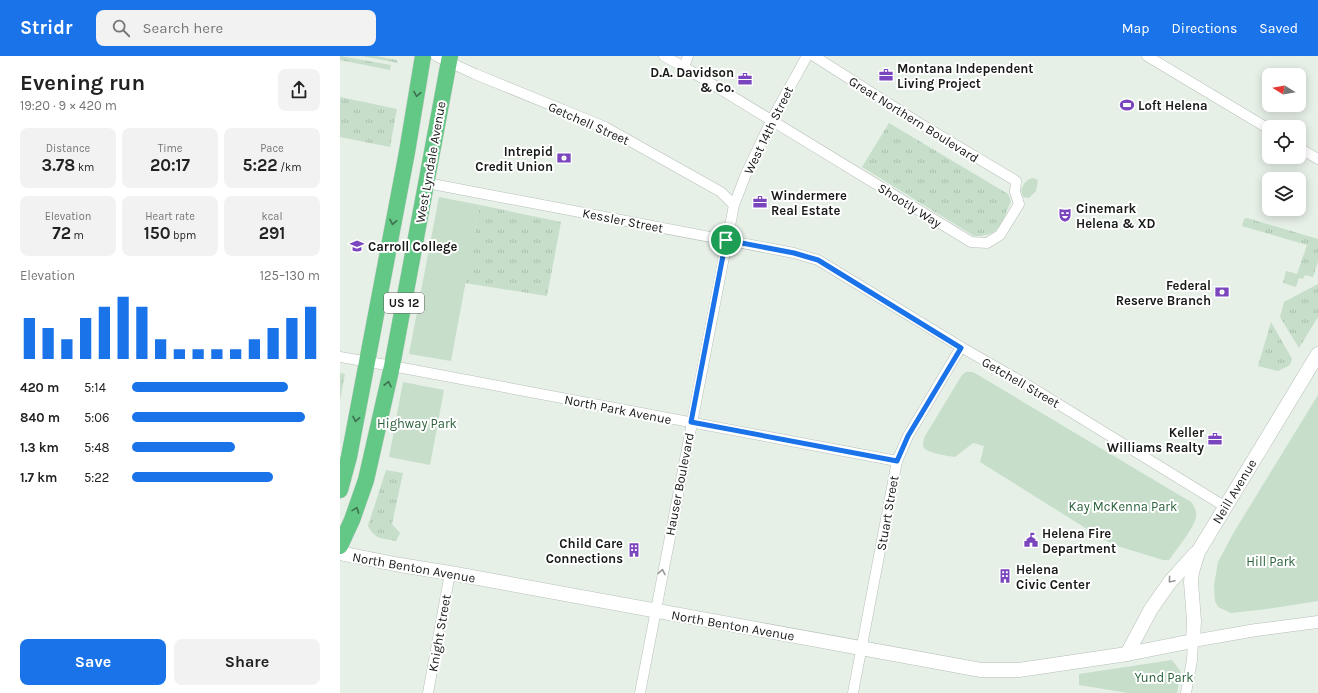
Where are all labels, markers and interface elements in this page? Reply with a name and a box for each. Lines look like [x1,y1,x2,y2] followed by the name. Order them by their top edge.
[96,10,376,46] search box
[20,17,72,39] text: Stridr
[110,17,132,39] icon: search
[142,19,223,37] text: Search here
[1122,20,1150,37] text: Map
[1172,20,1237,37] text: Directions
[1259,20,1298,37] text: Saved
[897,61,1034,91] place label: Montana Independent Living Project
[650,65,734,95] place label: D.A. Davidson & Co.
[878,67,894,83] office icon: Montana Independent Living Project
[1262,68,1306,112] north arrow
[1262,68,1306,216] map controls
[278,69,320,111] button: share
[20,70,145,96] text: Evening run
[737,71,753,87] office icon: D.A. Davidson & Co.
[846,73,981,166] street label: Great Northern Boulevard
[741,84,796,177] street label: West 14th Street
[413,91,421,98] one-way arrow
[1119,97,1135,113] sports icon: Loft Helena
[20,98,117,113] text: 19:20 · 9 × 420 m
[1138,98,1208,113] place label: Loft Helena
[546,99,632,148] street label: Getchell Street
[412,100,449,224] street label: West Lyndale Avenue
[1262,120,1306,164] button: locate
[46,142,90,155] text: Distance
[158,142,182,155] text: Time
[260,142,284,155] text: Pace
[475,144,553,174] place label: Intrepid Credit Union
[556,150,572,166] bank icon: Intrepid Credit Union
[42,155,75,175] text: 3.78
[150,155,190,175] text: 20:17
[243,155,278,175] text: 5:22
[75,161,94,174] text: km
[278,161,301,174] text: /km
[1262,172,1306,216] button: layers
[875,180,944,231] street label: Shootly Way
[771,188,847,218] place label: Windermere Real Estate
[752,194,768,210] office icon: Windermere Real Estate
[1076,201,1156,231] place label: Cinemark Helena & XD
[581,205,665,236] street label: Kessler Street
[1057,207,1073,223] theatre icon: Cinemark Helena & XD
[45,210,91,223] text: Elevation
[145,210,195,223] text: Heart rate
[261,210,283,223] text: kcal
[390,219,398,226] one-way arrow
[52,223,71,243] text: 72
[144,223,170,243] text: 150
[259,223,285,243] text: 291
[709,223,743,257] pin
[71,229,84,242] text: m
[170,229,196,242] text: bpm
[715,229,737,251] icon: arrive
[349,238,365,254] school or university icon: Carroll College
[368,239,458,254] place label: Carroll College
[20,268,75,283] text: Elevation
[260,268,320,283] text: 125–130 m
[1116,278,1211,308] place label: Federal Reserve Branch
[1214,284,1230,300] bank icon: Federal Reserve Branch
[384,293,424,313] road number: US 12
[979,354,1062,411] street label: Getchell Street
[20,380,59,395] text: 420 m
[84,380,106,395] text: 5:14
[384,381,392,387] one-way arrow
[563,392,673,427] street label: North Park Avenue
[20,410,60,425] text: 840 m
[84,410,110,425] text: 5:06
[352,416,361,422] one-way arrow
[377,416,457,431] park label: Highway Park
[1107,425,1205,455] place label: Keller Williams Realty
[662,431,697,537] street label: Hauser Boulevard
[1207,431,1223,447] office icon: Keller Williams Realty
[20,440,59,455] text: 1.3 km
[84,440,110,455] text: 5:48
[1209,456,1260,526] street label: Neill Avenue
[20,470,57,485] text: 1.7 km
[84,470,109,485] text: 5:22
[873,474,902,552] street label: Stuart Street
[1069,499,1177,514] park label: Kay McKenna Park
[351,507,360,514] one-way arrow
[1042,526,1116,556] place label: Helena Fire Department
[1023,532,1039,548] public building icon: Helena Fire Department
[546,536,623,566] place label: Child Care Connections
[626,542,642,558] building icon: Child Care Connections
[351,549,477,586] street label: North Benton Avenue
[1246,554,1296,569] park label: Hill Park
[1016,562,1091,592] place label: Helena Civic Center
[997,568,1013,584] building icon: Helena Civic Center
[658,569,666,575] one-way arrow
[1169,576,1176,583] one-way arrow
[425,593,454,673] street label: Knight Street
[670,607,796,644] street label: North Benton Avenue
[20,639,166,685] button: Save
[174,639,320,685] button: Share
[1134,670,1194,685] park label: Yund Park

